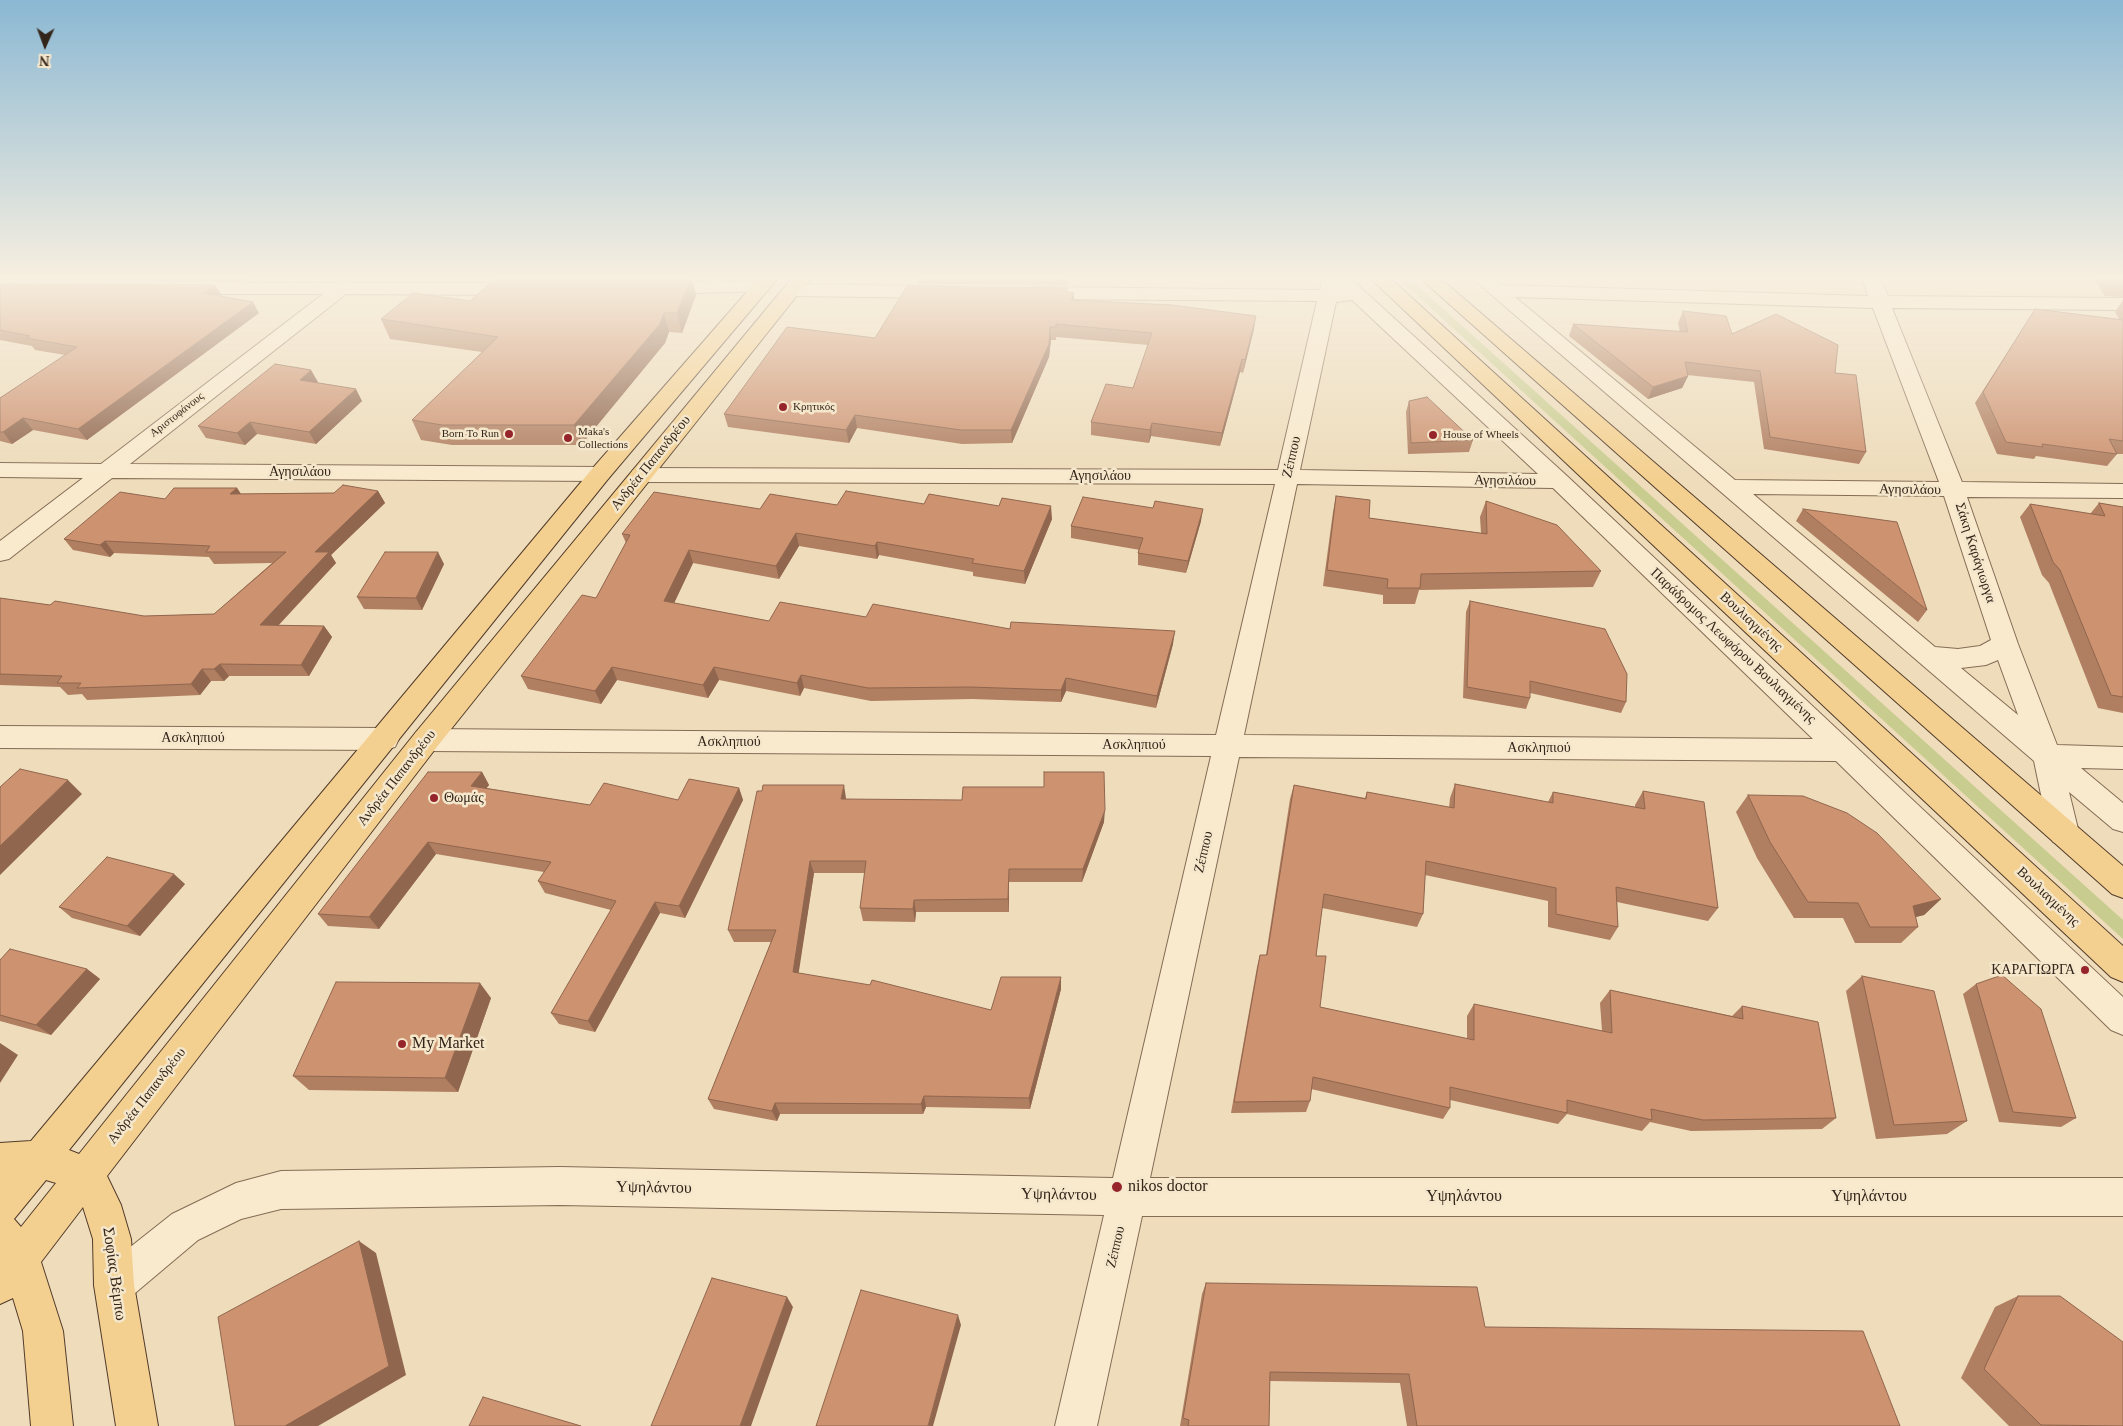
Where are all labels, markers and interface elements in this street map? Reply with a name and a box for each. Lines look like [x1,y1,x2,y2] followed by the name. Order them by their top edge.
[20,20,70,70] north arrow
[39,53,50,68] text: N
[147,390,207,440] street label: Αριστοφάνους
[793,400,835,414] place label: Κρητικός
[777,401,789,413] marker: Κρητικός
[608,412,694,514] street label: Ανδρέα Παπανδρέου
[578,425,628,451] place label: Maka's Collections
[442,427,499,441] place label: Born To Run
[503,428,515,440] marker: Born To Run
[1443,428,1519,442] place label: House of Wheels
[1427,429,1439,441] marker: House of Wheels
[562,432,574,444] marker: Maka's Collections
[1279,434,1305,480] street label: Ζέππου
[269,464,331,480] street label: Αγησιλάου
[1069,468,1131,484] street label: Αγησιλάου
[1474,472,1536,490] street label: Αγησιλάου
[1879,481,1941,499] street label: Αγησιλάου
[1951,501,1999,605] street label: Σάκη Καράγιωργα
[1647,565,1819,727] street label: Παράδρομος Λεωφόρου Βουλιαγμένης
[1716,589,1786,655] street label: Βουλιαγμένης
[354,727,440,829] street label: Ανδρέα Παπανδρέου
[161,730,225,746] street label: Ασκληπιού
[697,734,761,750] street label: Ασκληπιού
[1102,737,1166,753] street label: Ασκληπιού
[1507,740,1571,756] street label: Ασκληπιού
[444,790,484,806] place label: Θωμάς
[428,792,440,804] marker: Θωμάς
[1191,829,1217,875] street label: Ζέππου
[2013,864,2083,930] street label: Βουλιαγμένης
[1991,962,2075,978] place label: ΚΑΡΑΓΙΩΡΓΑ
[2079,964,2091,976] marker: ΚΑΡΑΓΙΩΡΓΑ
[412,1034,484,1054] place label: My Market
[396,1038,408,1050] marker: My Market
[104,1045,190,1147] street label: Ανδρέα Παπανδρέου
[1128,1177,1208,1197] place label: nikos doctor
[616,1178,692,1198] street label: Υψηλάντου
[1110,1180,1124,1194] marker: nikos doctor
[1021,1185,1097,1205] street label: Υψηλάντου
[1426,1187,1502,1207] street label: Υψηλάντου
[1831,1187,1907,1207] street label: Υψηλάντου
[1103,1224,1129,1270] street label: Ζέππου
[98,1226,130,1322] street label: Σοφίας Βέμπω

